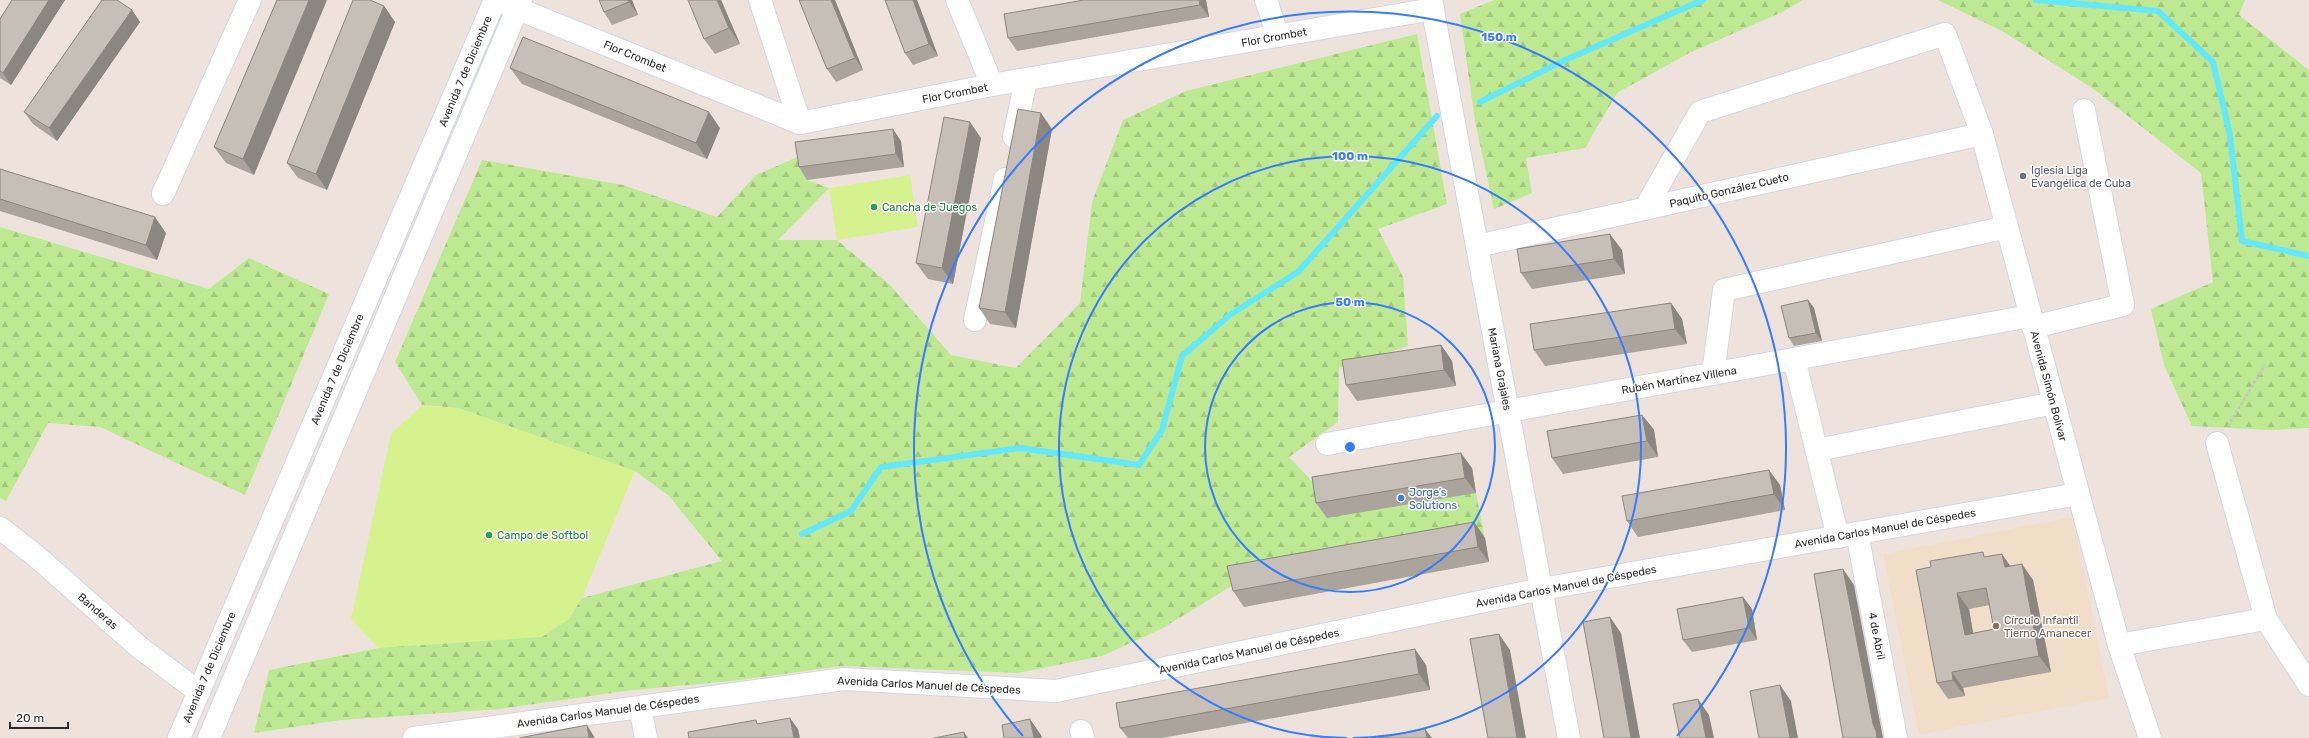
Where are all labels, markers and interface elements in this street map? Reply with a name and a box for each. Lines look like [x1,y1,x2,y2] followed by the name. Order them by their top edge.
[436,14,495,129] street label: Avenida 7 de Diciembre
[1240,25,1309,50] street label: Flor Crombet
[1481,30,1517,44] text: 150 m
[602,38,669,75] street label: Flor Crombet
[921,81,990,106] street label: Flor Crombet
[1332,149,1368,163] text: 100 m
[2031,164,2131,190] place label: Iglesia Liga Evangélica de Cuba
[1668,170,1790,211] street label: Paquito González Cueto
[2018,171,2028,181] marker: Iglesia Liga Evangélica de Cuba
[882,201,978,214] place label: Cancha de Juegos
[869,202,879,212] marker: Cancha de Juegos
[1335,295,1365,309] text: 50 m
[308,312,367,427] street label: Avenida 7 de Diciembre
[1485,327,1514,412] street label: Mariana Grajales
[2028,329,2070,444] street label: Avenida Simón Bolívar
[1620,364,1738,397] street label: Rubén Martínez Villena
[1343,440,1357,454] centre of rings
[1409,486,1457,512] place label: Jorge’s Solutions
[1396,493,1406,503] marker: Jorge’s Solutions
[1793,506,1977,551] street label: Avenida Carlos Manuel de Céspedes
[497,529,588,542] place label: Campo de Softbol
[484,530,494,540] marker: Campo de Softbol
[1475,563,1658,610] street label: Avenida Carlos Manuel de Céspedes
[75,591,121,632] street label: Banderas
[180,610,239,725] street label: Avenida 7 de Diciembre
[1866,611,1887,661] street label: 4 de Abril
[2004,614,2092,640] place label: Círculo Infantil Tierno Amanecer
[1991,621,2001,631] marker: Círculo Infantil Tierno Amanecer
[1158,626,1341,677] street label: Avenida Carlos Manuel de Céspedes
[837,674,1021,697] street label: Avenida Carlos Manuel de Céspedes
[516,692,700,731] street label: Avenida Carlos Manuel de Céspedes
[10,704,68,730] scale bar
[16,711,44,725] text: 20 m

